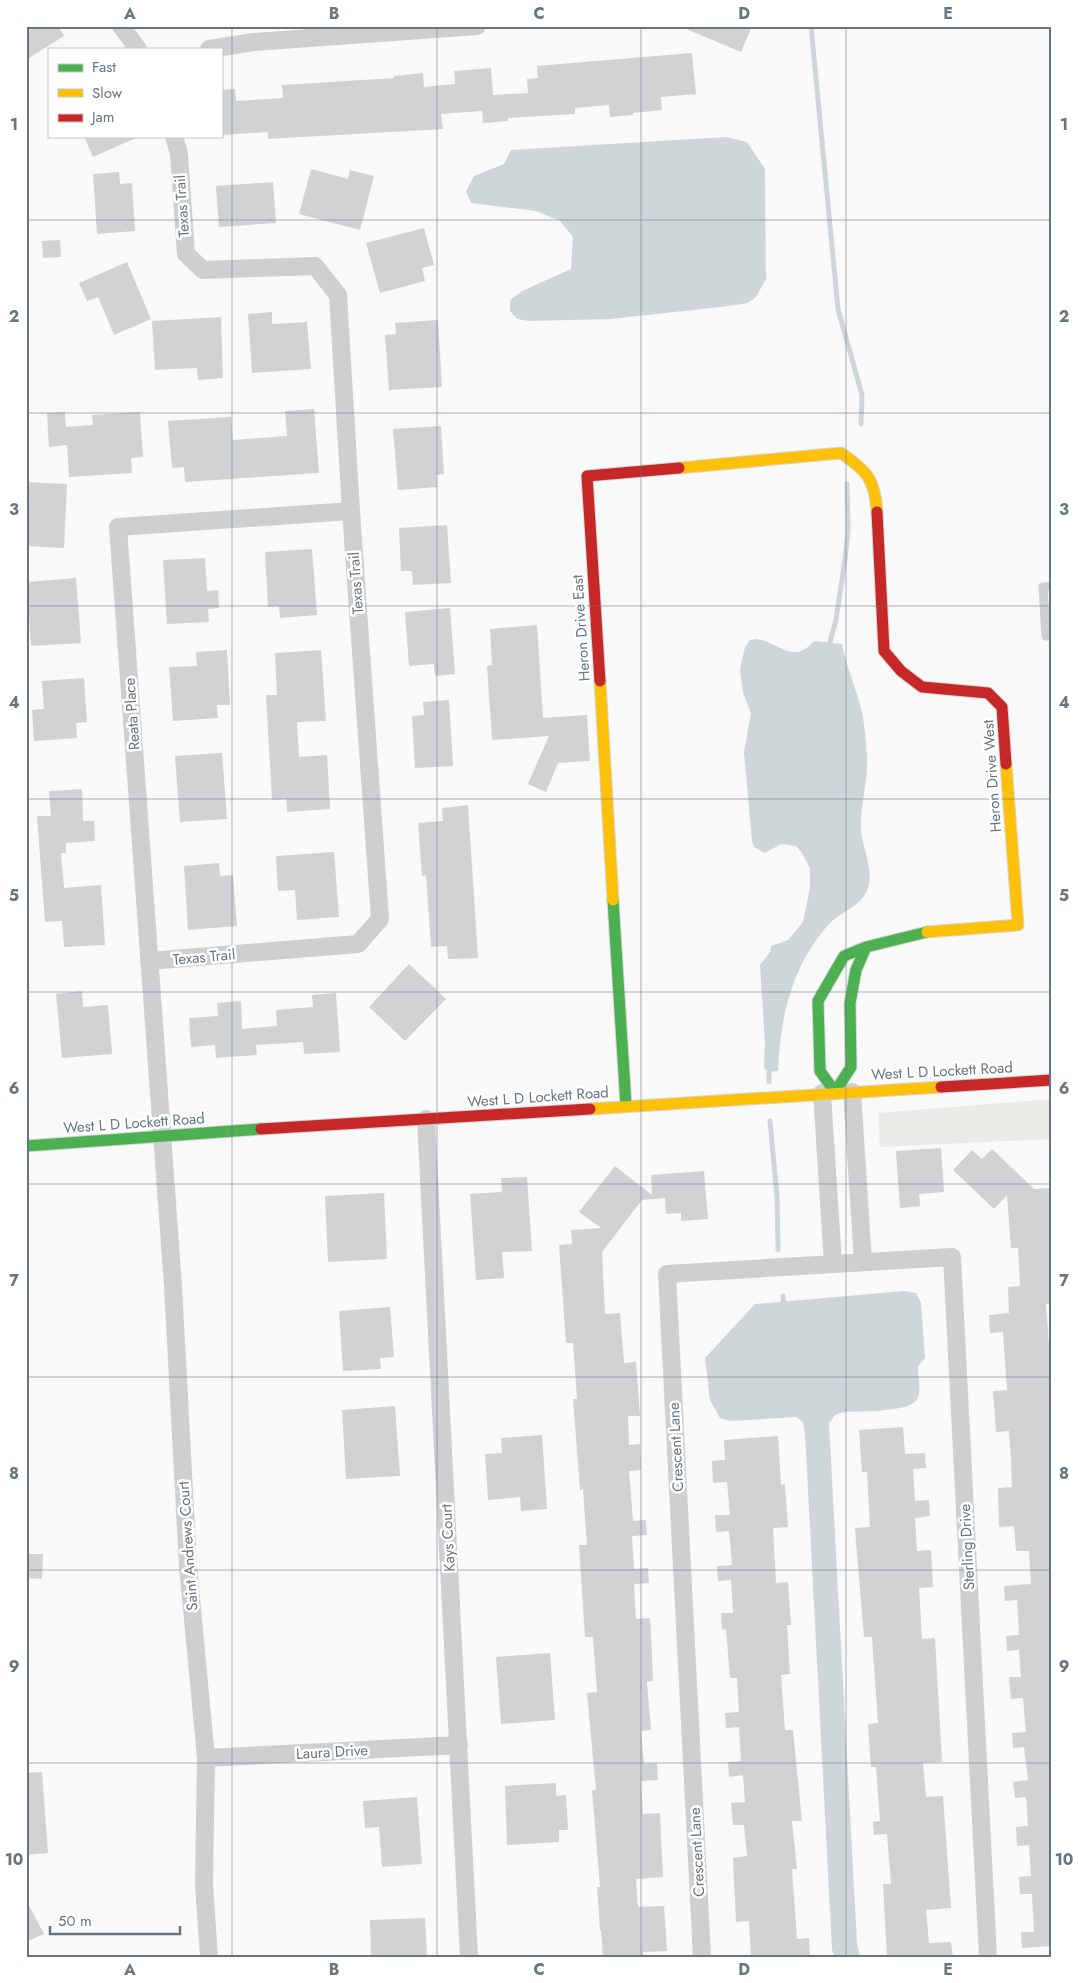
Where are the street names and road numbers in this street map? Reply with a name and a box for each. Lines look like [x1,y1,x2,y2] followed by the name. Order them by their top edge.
[169,174,195,238] street label: Texas Trail
[343,551,369,615] street label: Texas Trail
[566,574,596,682] street label: Heron Drive East
[118,677,145,751] street label: Reata Place
[977,719,1007,833] street label: Heron Drive West
[172,943,236,971] street label: Texas Trail
[871,1056,1013,1086] street label: West L D Lockett Road
[467,1081,609,1113] street label: West L D Lockett Road
[63,1107,205,1139] street label: West L D Lockett Road
[663,1402,689,1492] street label: Crescent Lane
[172,1480,204,1612] street label: Saint Andrews Court
[435,1503,461,1572] street label: Kays Court
[954,1503,980,1591] street label: Sterling Drive
[295,1739,369,1765] street label: Laura Drive
[684,1807,710,1897] street label: Crescent Lane

